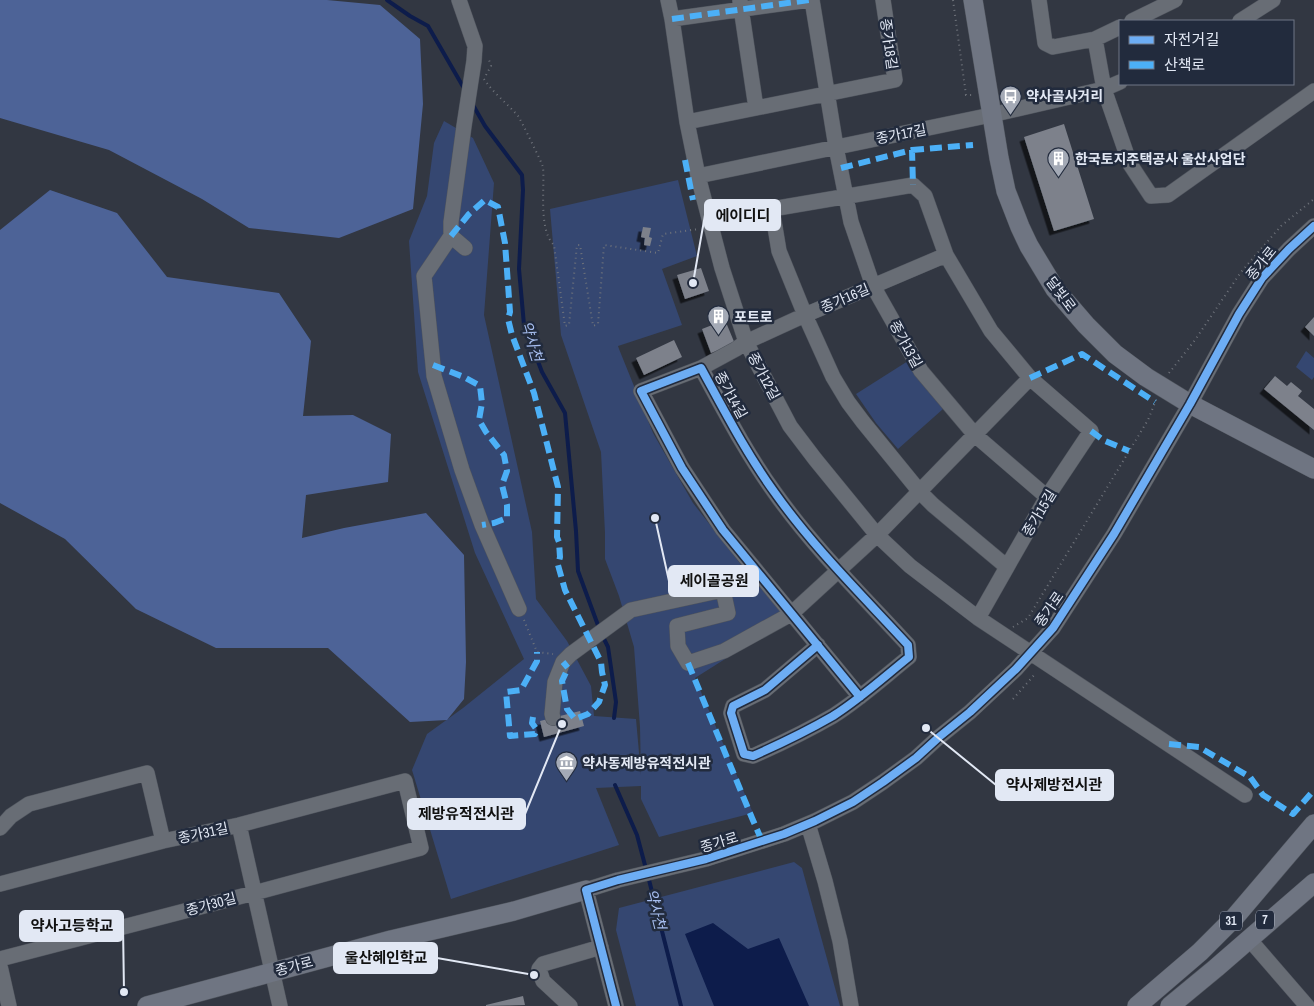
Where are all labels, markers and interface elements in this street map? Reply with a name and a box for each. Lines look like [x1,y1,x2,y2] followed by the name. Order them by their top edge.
[877,17,901,71] street label: 종가18길
[1119,20,1294,85] legend
[1164,29,1219,50] text: 자전거길
[1164,54,1205,75] text: 산책로
[998,84,1022,115] bus stop icon: 약사골사거리
[1026,87,1103,105] place label: 약사골사거리
[874,120,928,148] street label: 종가17길
[1047,147,1071,178] building icon: 한국토지주택공사 울산사업단
[1075,150,1246,168] place label: 한국토지주택공사 울산사업단
[705,200,780,230] callout: 에이디디
[715,205,771,226] text: 에이디디
[1242,242,1280,284] street label: 종가로
[1042,273,1080,315] street label: 달빛로
[818,280,872,316] street label: 종가16길
[706,305,730,336] building icon: 포트로
[734,308,773,326] place label: 포트로
[886,317,926,371] street label: 종가13길
[516,318,549,366] water label: 약사천
[744,349,784,403] street label: 종가12길
[711,368,751,422] street label: 종가14길
[1018,486,1060,540] street label: 종가15길
[669,566,758,596] callout: 세이골공원
[679,570,749,591] text: 세이골공원
[1031,588,1068,630] street label: 종가로
[554,751,578,782] museum icon: 약사동제방유적전시관
[582,754,711,772] place label: 약사동제방유적전시관
[996,770,1113,800] callout: 약사제방전시관
[1006,774,1102,795] text: 약사제방전시관
[408,799,525,829] callout: 제방유적전시관
[418,803,514,824] text: 제방유적전시관
[176,819,230,847] street label: 종가31길
[698,828,740,856] street label: 종가로
[641,886,672,934] water label: 약사천
[184,889,238,919] street label: 종가30길
[1256,910,1274,930] road number: 7
[20,911,123,941] callout: 약사고등학교
[1220,911,1242,930] road number: 31
[31,915,114,936] text: 약사고등학교
[334,943,437,973] callout: 울산혜인학교
[345,947,428,968] text: 울산혜인학교
[273,952,315,980] street label: 종가로

